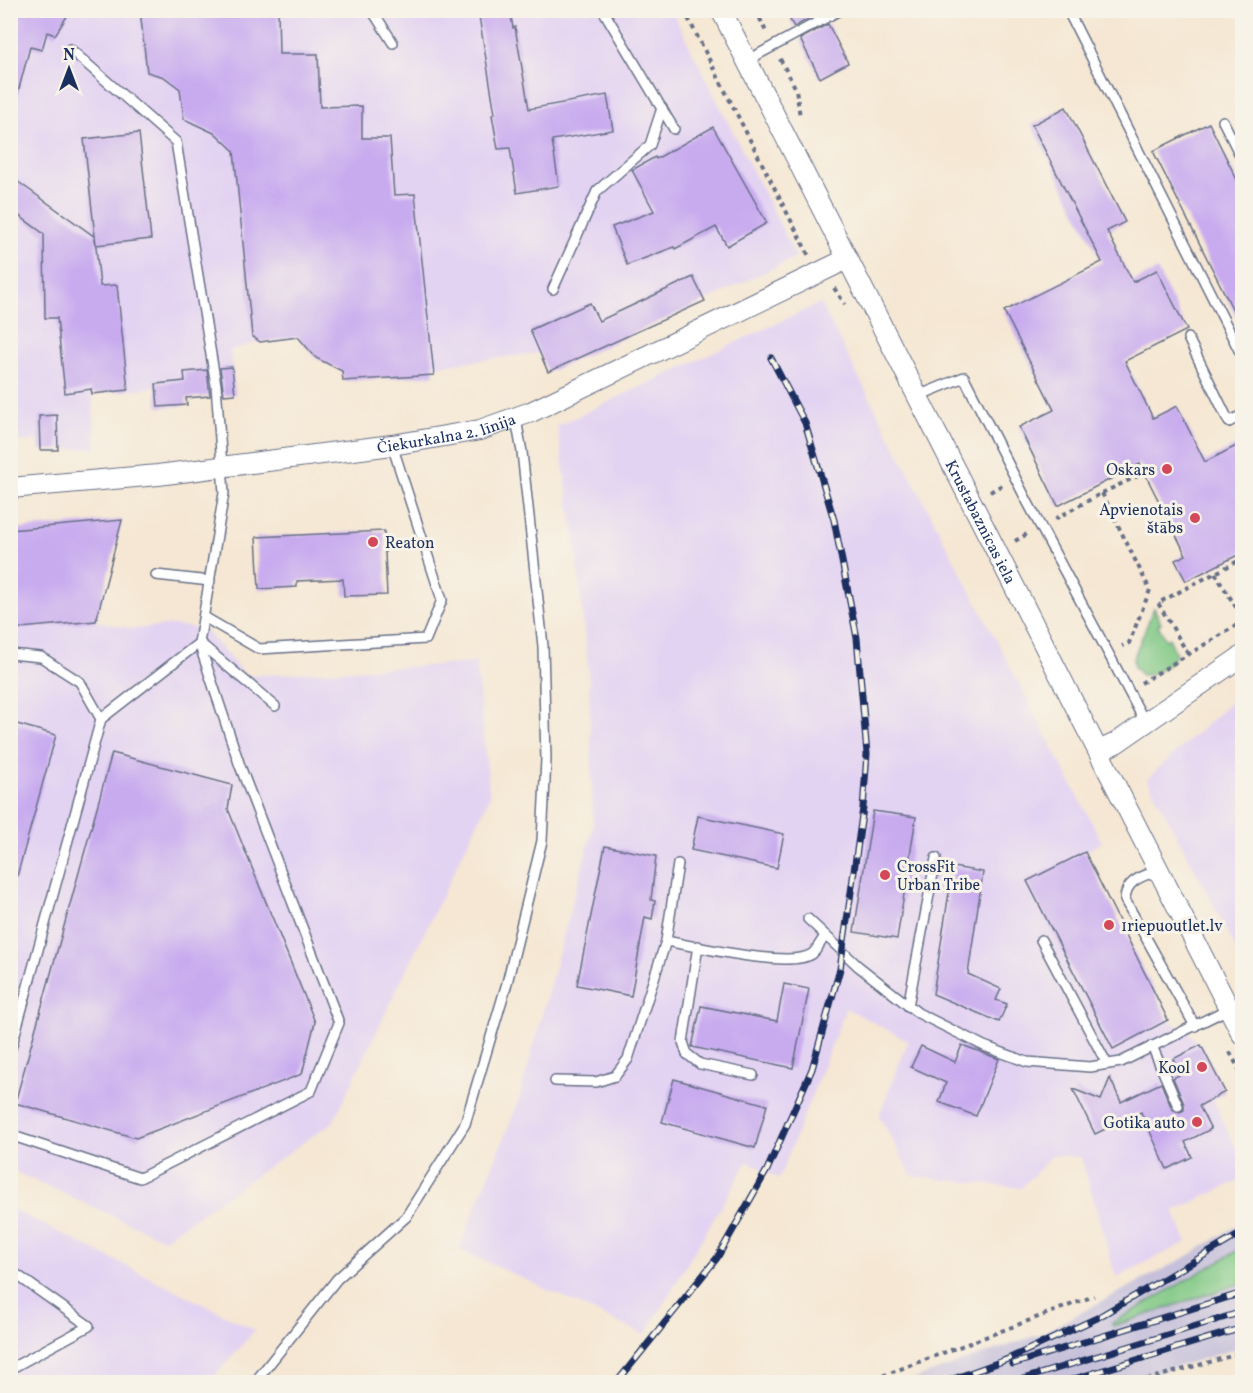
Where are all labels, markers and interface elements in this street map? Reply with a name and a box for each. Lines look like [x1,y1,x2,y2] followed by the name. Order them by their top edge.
[39,39,99,99] north arrow
[63,45,75,67] text: N
[376,409,519,460] street label: Čiekurkalna 2. līnija
[939,457,1020,588] street label: Krustabaznīcas iela
[1106,460,1155,482] place label: Oskars
[1160,462,1174,476] marker: Oskars
[1099,500,1183,540] place label: Apvienotais štābs
[1188,511,1202,525] marker: Apvienotais štābs
[385,533,434,555] place label: Reaton
[366,535,380,549] marker: Reaton
[897,857,980,897] place label: CrossFit Urban Tribe
[878,868,892,882] marker: CrossFit Urban Tribe
[1121,916,1223,938] place label: 1riepuoutlet.lv
[1102,918,1116,932] marker: 1riepuoutlet.lv
[1158,1058,1190,1080] place label: Kool
[1195,1060,1209,1074] marker: Kool
[1104,1113,1185,1135] place label: Gotika auto
[1190,1115,1204,1129] marker: Gotika auto

